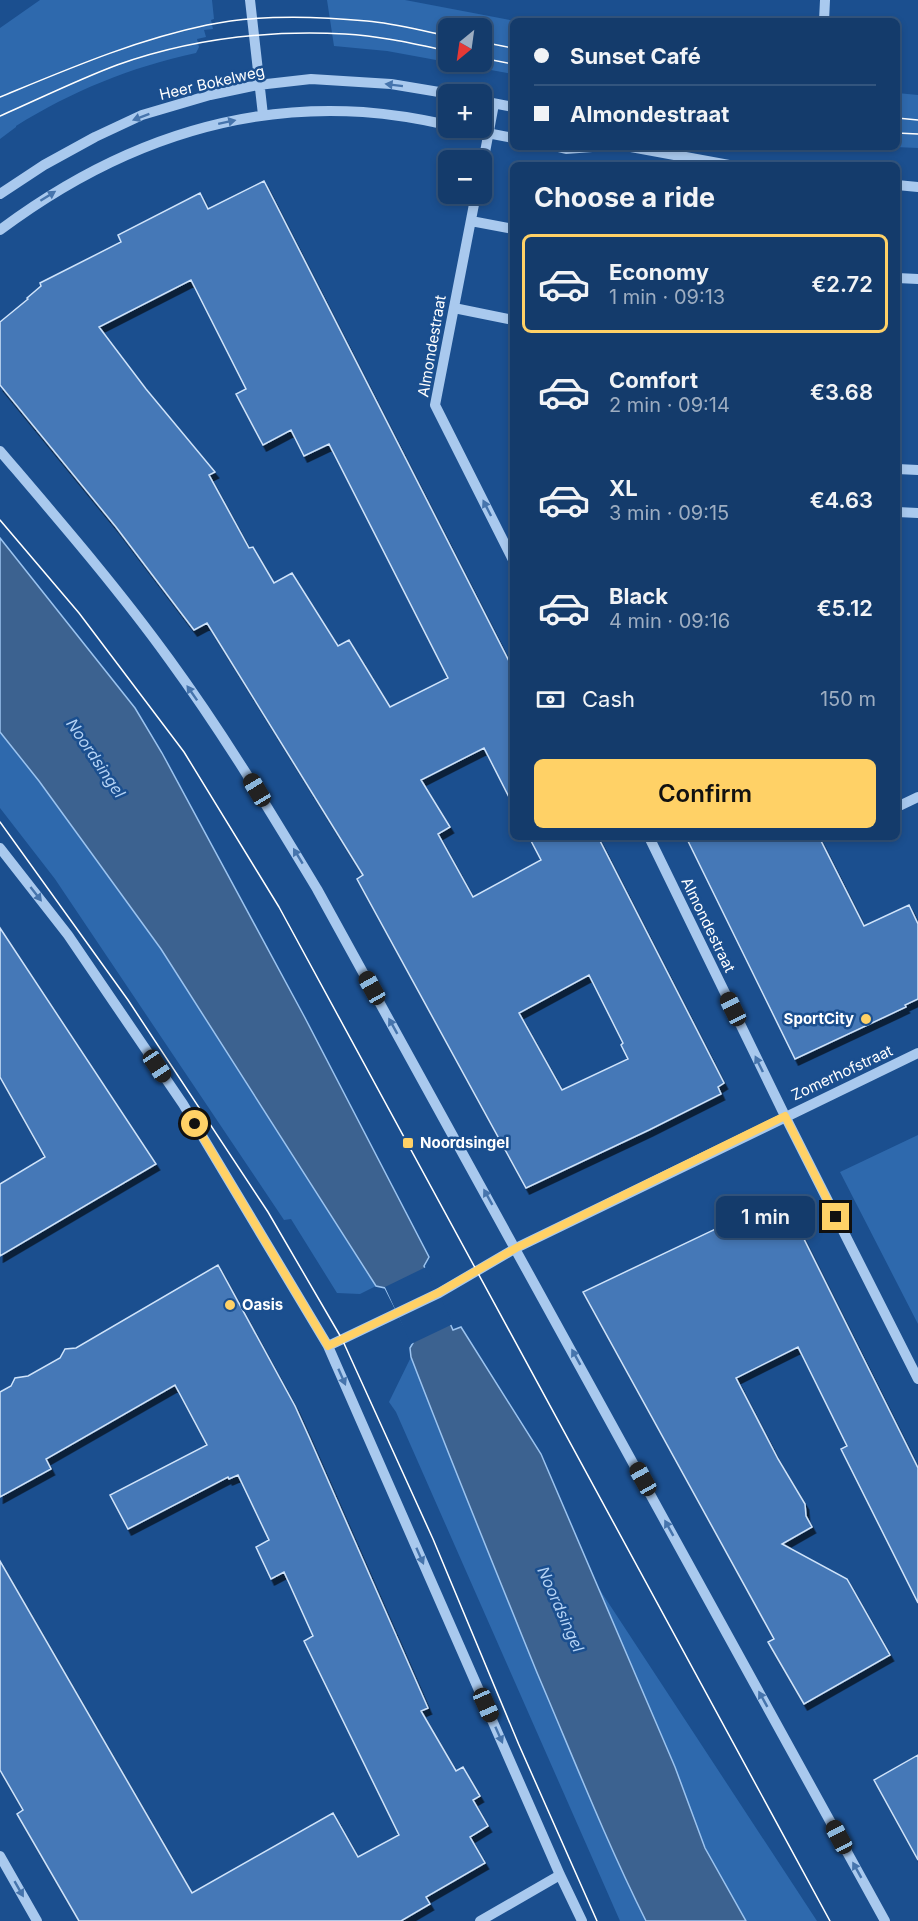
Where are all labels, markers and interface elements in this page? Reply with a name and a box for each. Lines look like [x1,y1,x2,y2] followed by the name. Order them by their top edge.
[438,18,492,72] north arrow
[438,18,492,204] map controls
[570,43,701,69] text: Sunset Café
[157,61,266,104] street label: Heer Bokelweg
[384,80,403,90] one-way arrow
[438,84,492,138] button: +
[570,101,729,127] text: Almondestraat
[131,112,149,122] one-way arrow
[218,117,236,127] one-way arrow
[438,150,492,204] button: −
[534,181,715,214] text: Choose a ride
[40,191,56,202] one-way arrow
[537,257,591,311] icon: car
[609,259,709,285] text: Economy
[811,271,873,297] text: €2.72
[609,285,725,309] text: 1 min · 09:13
[413,293,450,398] street label: Almondestraat
[537,365,591,419] icon: car
[609,367,698,393] text: Comfort
[810,379,873,405] text: €3.68
[609,393,730,417] text: 2 min · 09:14
[537,473,591,527] icon: car
[609,475,638,501] text: XL
[810,487,873,513] text: €4.63
[482,500,492,517] one-way arrow
[609,501,729,525] text: 3 min · 09:15
[537,581,591,635] icon: car
[609,583,668,609] text: Black
[817,595,873,621] text: €5.12
[609,609,730,633] text: 4 min · 09:16
[534,683,567,716] icon: cash
[186,685,198,701] one-way arrow
[582,686,635,712] text: Cash
[820,687,876,711] text: 150 m
[62,714,130,802] water label: Noordsingel
[534,759,876,828] button: Confirm
[240,770,274,810] car
[292,848,303,864] one-way arrow
[677,874,740,975] street label: Almondestraat
[30,886,43,902] one-way arrow
[355,968,389,1008] car
[717,989,749,1029] car
[784,1009,854,1028] place label: SportCity
[859,1012,873,1026] marker: SportCity
[388,1017,398,1034] one-way arrow
[788,1041,896,1104] street label: Zomerhofstraat
[139,1046,175,1086] car
[755,1055,764,1072] one-way arrow
[181,1110,208,1137] route start
[420,1133,509,1152] place label: Noordsingel
[401,1136,415,1150] marker: Noordsingel
[483,1188,493,1205] one-way arrow
[716,1196,815,1238] callout: 1 min
[822,1203,849,1230] route end
[741,1205,790,1229] text: 1 min
[242,1295,283,1314] place label: Oasis
[223,1298,237,1312] marker: Oasis
[570,1349,581,1365] one-way arrow
[337,1369,347,1387] one-way arrow
[626,1459,660,1499] car
[664,1519,674,1536] one-way arrow
[416,1547,426,1565] one-way arrow
[533,1563,589,1655] water label: Noordsingel
[470,1685,502,1725] car
[758,1690,768,1707] one-way arrow
[494,1726,503,1743] one-way arrow
[823,1817,855,1857] car
[852,1861,862,1878] one-way arrow
[13,1881,24,1897] one-way arrow

